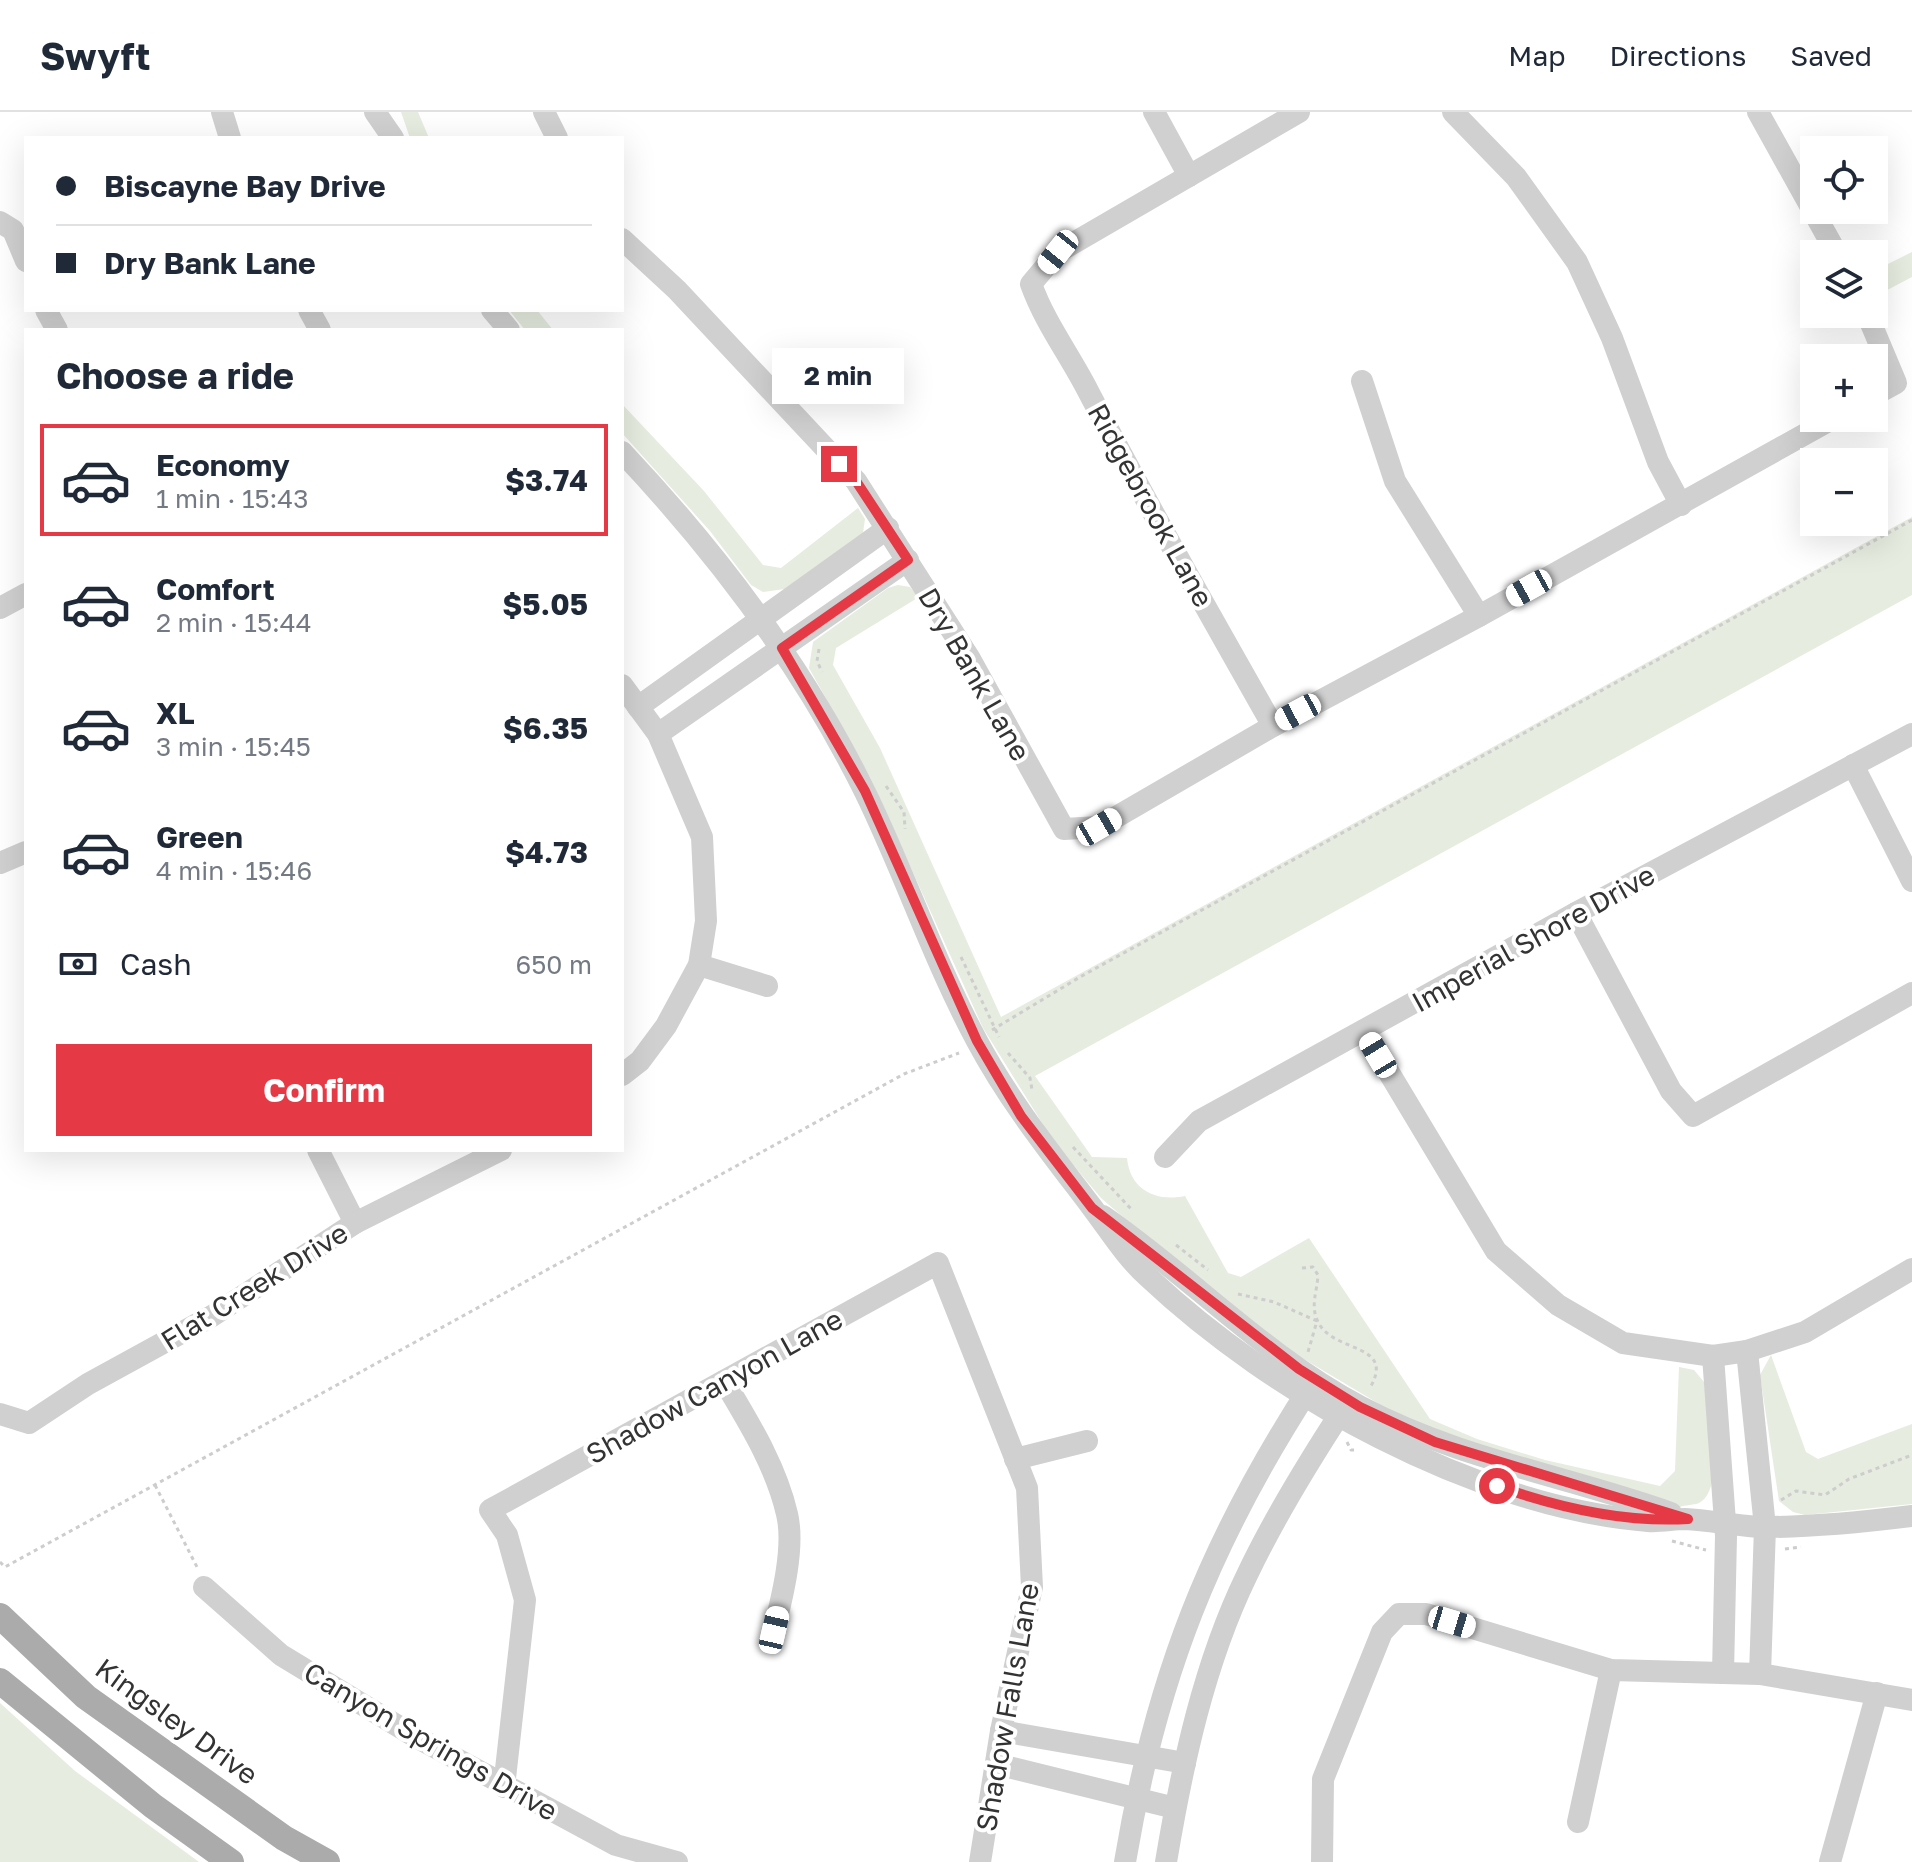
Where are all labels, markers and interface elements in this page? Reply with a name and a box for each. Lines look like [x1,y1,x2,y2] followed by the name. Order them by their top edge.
[40,33,150,78] text: Swyft
[1508,39,1565,72] text: Map
[1609,39,1746,72] text: Directions
[1790,39,1872,72] text: Saved
[1800,136,1888,536] map controls
[1800,136,1888,224] button: locate
[104,168,386,204] text: Biscayne Bay Drive
[1034,226,1082,278] car
[1800,240,1888,328] button: layers
[104,245,316,281] text: Dry Bank Lane
[1800,344,1888,432] button: +
[773,348,905,404] callout: 2 min
[56,354,294,397] text: Choose a ride
[804,360,872,391] text: 2 min
[1082,398,1220,612] street label: Ridgebrook Lane
[60,444,132,516] icon: car
[821,446,857,482] route end
[156,447,290,483] text: Economy
[1800,448,1888,536] button: −
[505,462,588,498] text: $3.74
[156,483,308,514] text: 1 min · 15:43
[1502,566,1556,610] car
[60,568,132,640] icon: car
[156,571,275,607] text: Comfort
[912,582,1038,766] street label: Dry Bank Lane
[502,586,588,622] text: $5.05
[156,607,312,638] text: 2 min · 15:44
[1271,690,1325,734] car
[60,692,132,764] icon: car
[156,695,195,731] text: XL
[503,710,588,746] text: $6.35
[156,731,311,762] text: 3 min · 15:45
[1072,805,1126,849] car
[60,816,132,888] icon: car
[156,819,243,855] text: Green
[505,834,588,870] text: $4.73
[156,855,312,886] text: 4 min · 15:46
[1406,858,1660,1018] street label: Imperial Shore Drive
[56,942,100,986] icon: cash
[120,946,192,982] text: Cash
[516,949,592,980] text: 650 m
[1355,1028,1401,1082] car
[56,1044,592,1136] button: Confirm
[155,1215,353,1357] street label: Flat Creek Drive
[580,1302,848,1470] street label: Shadow Canyon Lane
[1479,1468,1515,1504] route start
[969,1580,1045,1834] street label: Shadow Falls Lane
[757,1604,791,1656] car
[1426,1604,1478,1640] car
[89,1651,265,1791] street label: Kingsley Drive
[299,1655,563,1827] street label: Canyon Springs Drive

